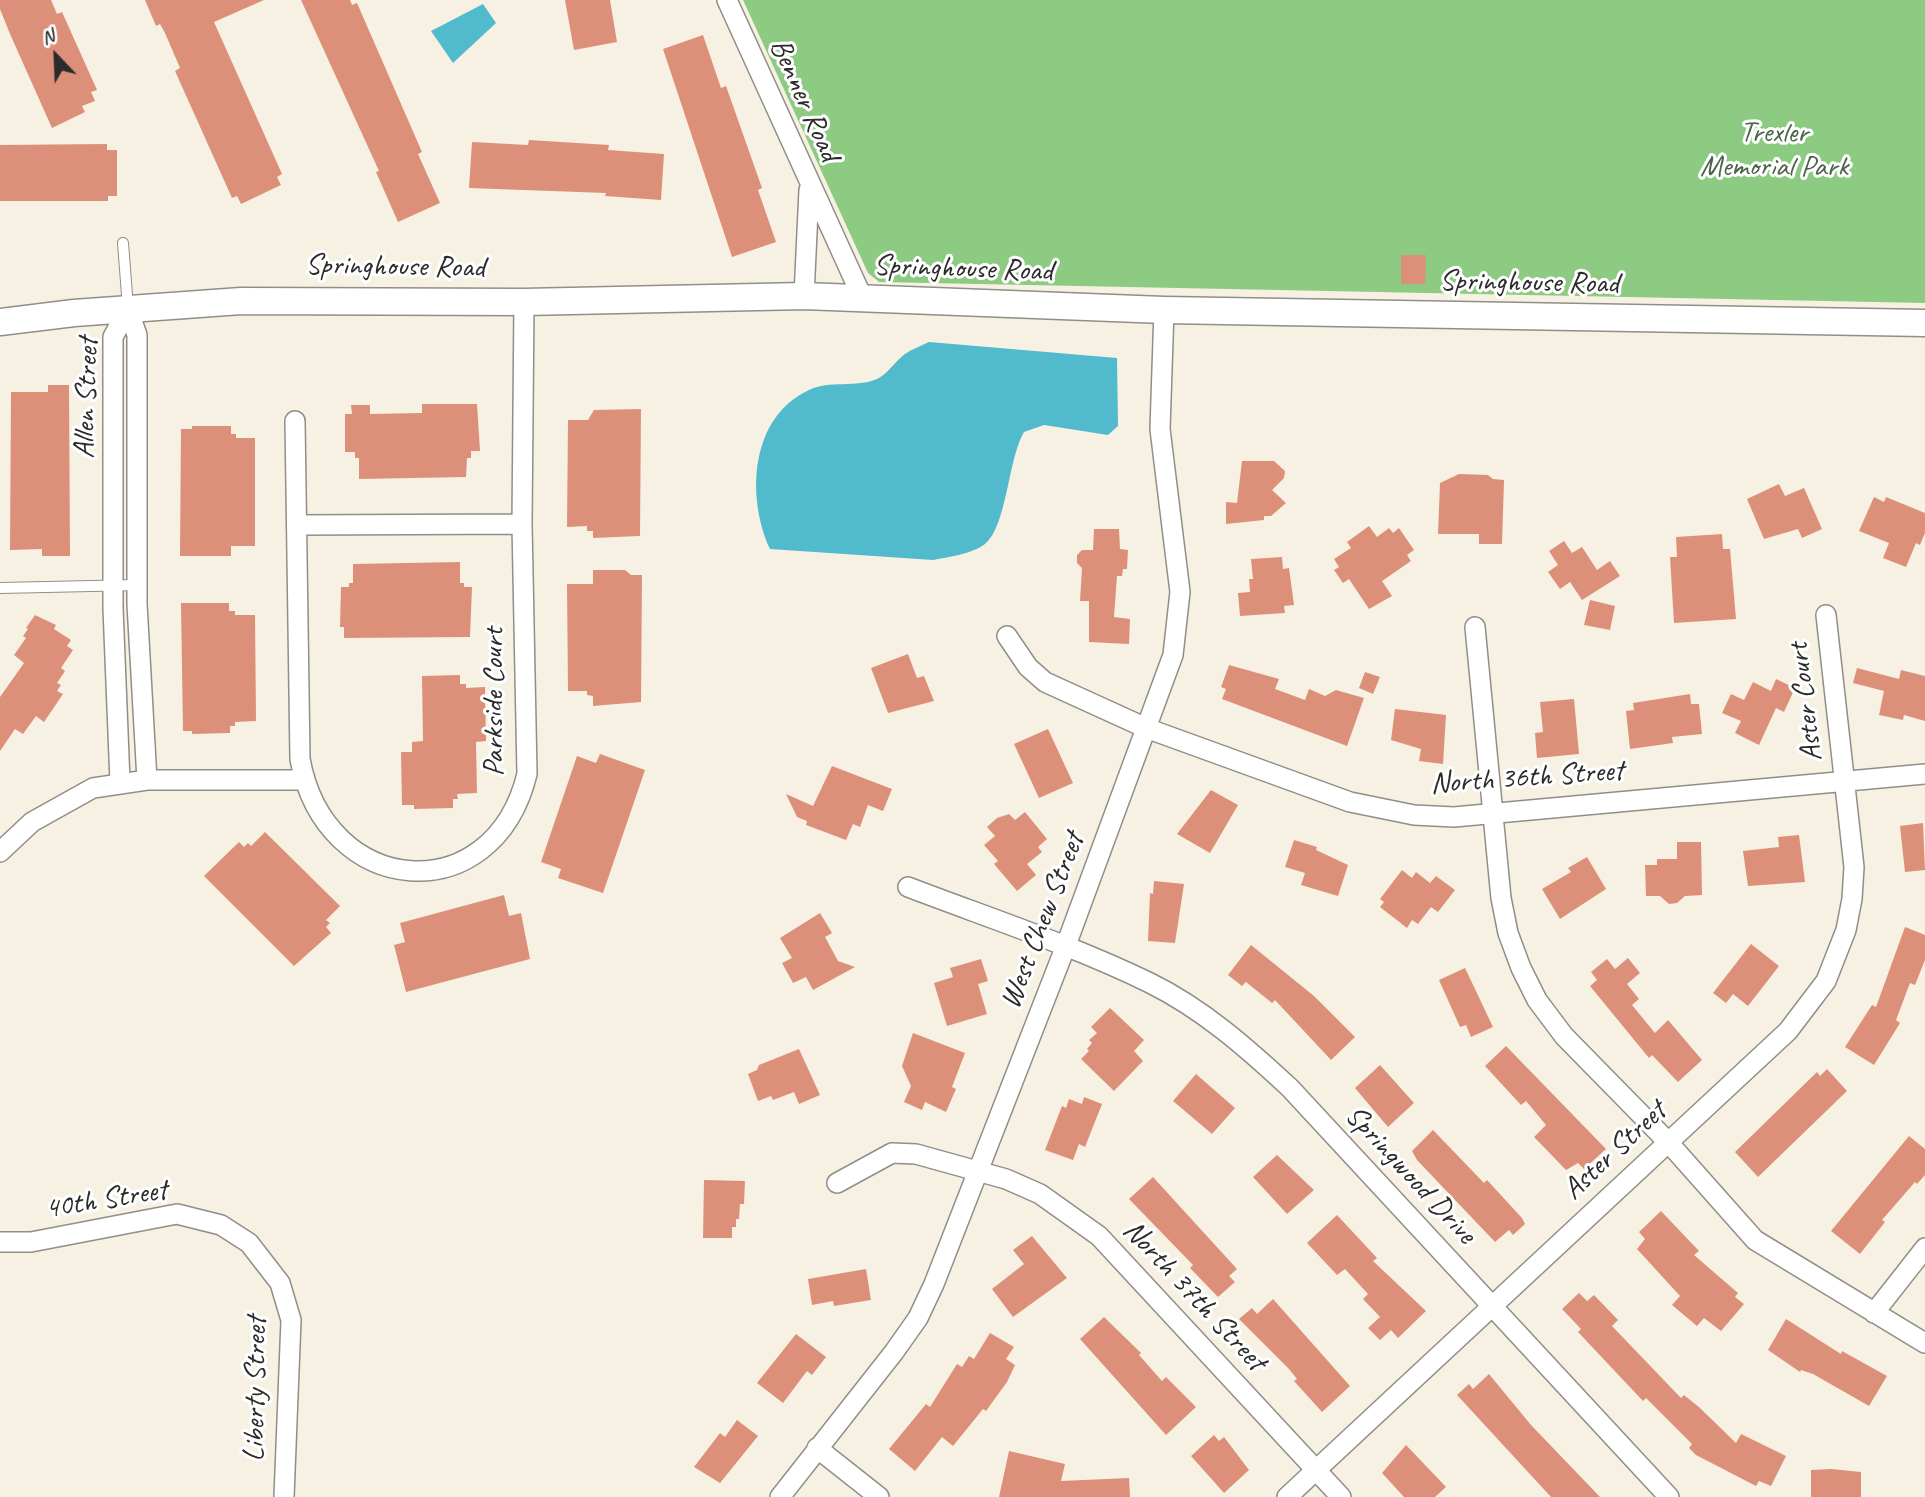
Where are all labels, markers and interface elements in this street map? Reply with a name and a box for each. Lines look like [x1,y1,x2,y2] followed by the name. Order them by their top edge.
[21,21,91,91] north arrow
[38,23,58,50] text: N
[761,33,847,167] street label: Benner Road
[1700,115,1848,186] park label: Trexler Memorial Park
[305,247,485,287] street label: Springhouse Road
[873,248,1053,290] street label: Springhouse Road
[1439,263,1619,303] street label: Springhouse Road
[67,337,107,459] street label: Allen Street
[476,628,512,776] street label: Parkside Court
[1781,641,1831,763] street label: Aster Court
[1429,753,1625,803] street label: North 36th Street
[993,828,1093,1014] street label: West Chew Street
[1556,1094,1674,1208] street label: Aster Street
[1337,1098,1483,1252] street label: Springwood Drive
[42,1173,170,1227] street label: 40th Street
[1115,1213,1273,1379] street label: North 37th Street
[237,1316,275,1462] street label: Liberty Street

